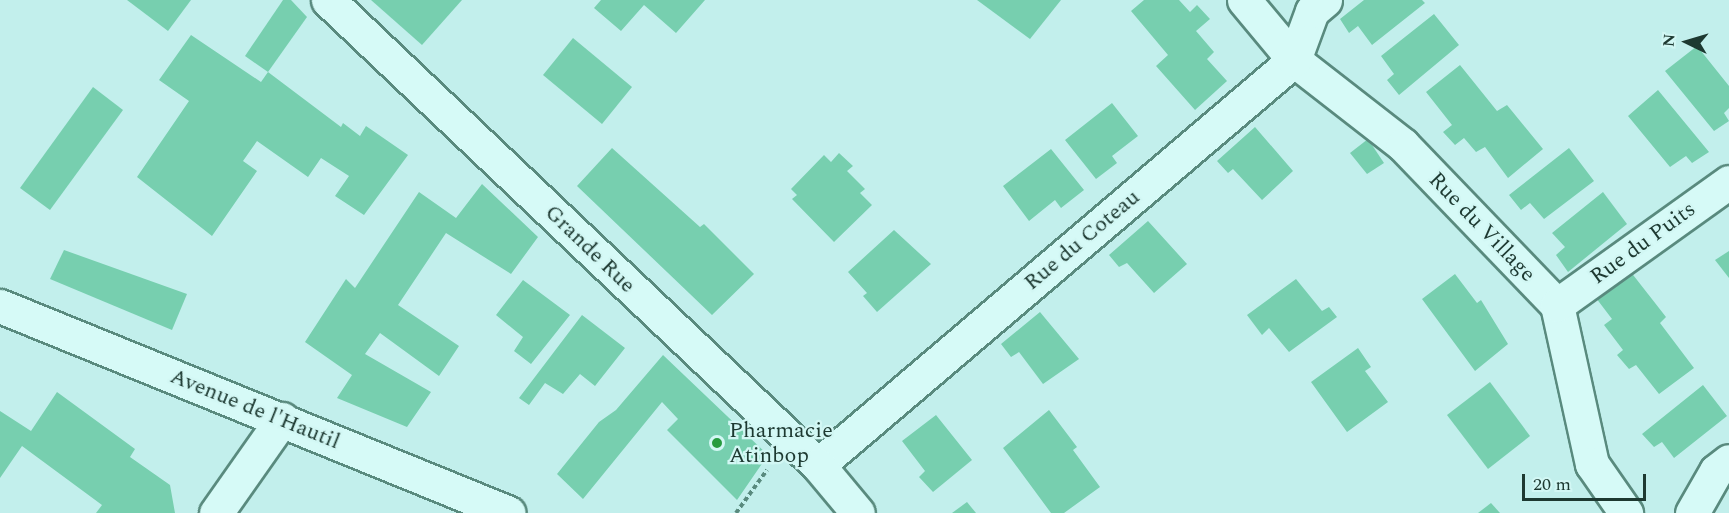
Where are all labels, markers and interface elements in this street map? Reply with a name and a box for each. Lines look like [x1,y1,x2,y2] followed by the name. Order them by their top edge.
[1657,12,1717,72] north arrow
[1657,33,1682,48] text: N
[1423,167,1541,287] street label: Rue du Village
[1019,184,1145,296] street label: Rue du Coteau
[1585,196,1701,290] street label: Rue du Puits
[539,199,641,299] street label: Grande Rue
[166,363,344,455] street label: Avenue de l'Hautil
[729,417,833,469] place label: Pharmacie Atinbop
[710,436,724,450] marker: Pharmacie Atinbop
[1525,462,1650,500] scale bar
[1533,471,1571,498] text: 20 m

